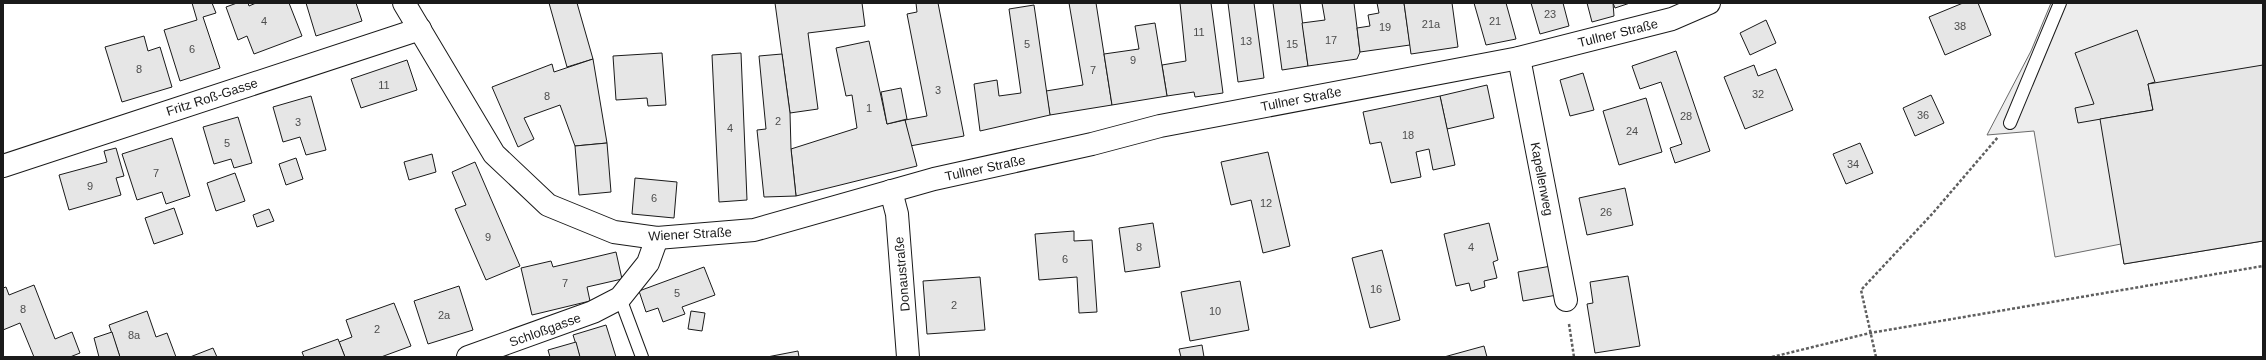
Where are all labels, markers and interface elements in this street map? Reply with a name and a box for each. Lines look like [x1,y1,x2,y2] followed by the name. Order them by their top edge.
[1544,8,1556,20] house number: 23
[261,15,267,27] house number: 4
[1489,15,1501,27] house number: 21
[1576,16,1660,50] street label: Tullner Straße
[1422,18,1441,30] house number: 21a
[1954,20,1966,32] house number: 38
[1379,21,1391,33] house number: 19
[1193,26,1205,38] house number: 11
[1325,34,1337,46] house number: 17
[1240,35,1252,47] house number: 13
[1024,38,1030,50] house number: 5
[1286,38,1298,50] house number: 15
[189,43,195,55] house number: 6
[1130,54,1136,66] house number: 9
[136,63,142,75] house number: 8
[1090,64,1096,76] house number: 7
[164,75,260,119] street label: Fritz Roß-Gasse
[378,79,390,91] house number: 11
[935,84,941,96] house number: 3
[1259,84,1343,114] street label: Tullner Straße
[1752,88,1764,100] house number: 32
[544,90,550,102] house number: 8
[866,102,872,114] house number: 1
[1917,109,1929,121] house number: 36
[1680,110,1692,122] house number: 28
[775,115,781,127] house number: 2
[295,116,301,128] house number: 3
[727,122,733,134] house number: 4
[1626,125,1638,137] house number: 24
[1402,129,1414,141] house number: 18
[224,137,230,149] house number: 5
[1528,141,1556,217] street label: Kapellenweg
[943,152,1027,184] street label: Tullner Straße
[1847,158,1859,170] house number: 34
[153,167,159,179] house number: 7
[87,180,93,192] house number: 9
[651,192,657,204] house number: 6
[1260,197,1272,209] house number: 12
[1600,206,1612,218] house number: 26
[648,224,732,244] street label: Wiener Straße
[485,231,491,243] house number: 9
[891,236,913,312] street label: Donaustraße
[1136,241,1142,253] house number: 8
[1468,241,1474,253] house number: 4
[1062,253,1068,265] house number: 6
[562,277,568,289] house number: 7
[1370,283,1382,295] house number: 16
[674,287,680,299] house number: 5
[951,299,957,311] house number: 2
[20,303,26,315] house number: 8
[1209,305,1221,317] house number: 10
[438,309,451,321] house number: 2a
[507,310,583,350] street label: Schloßgasse
[374,323,380,335] house number: 2
[128,329,141,341] house number: 8a

